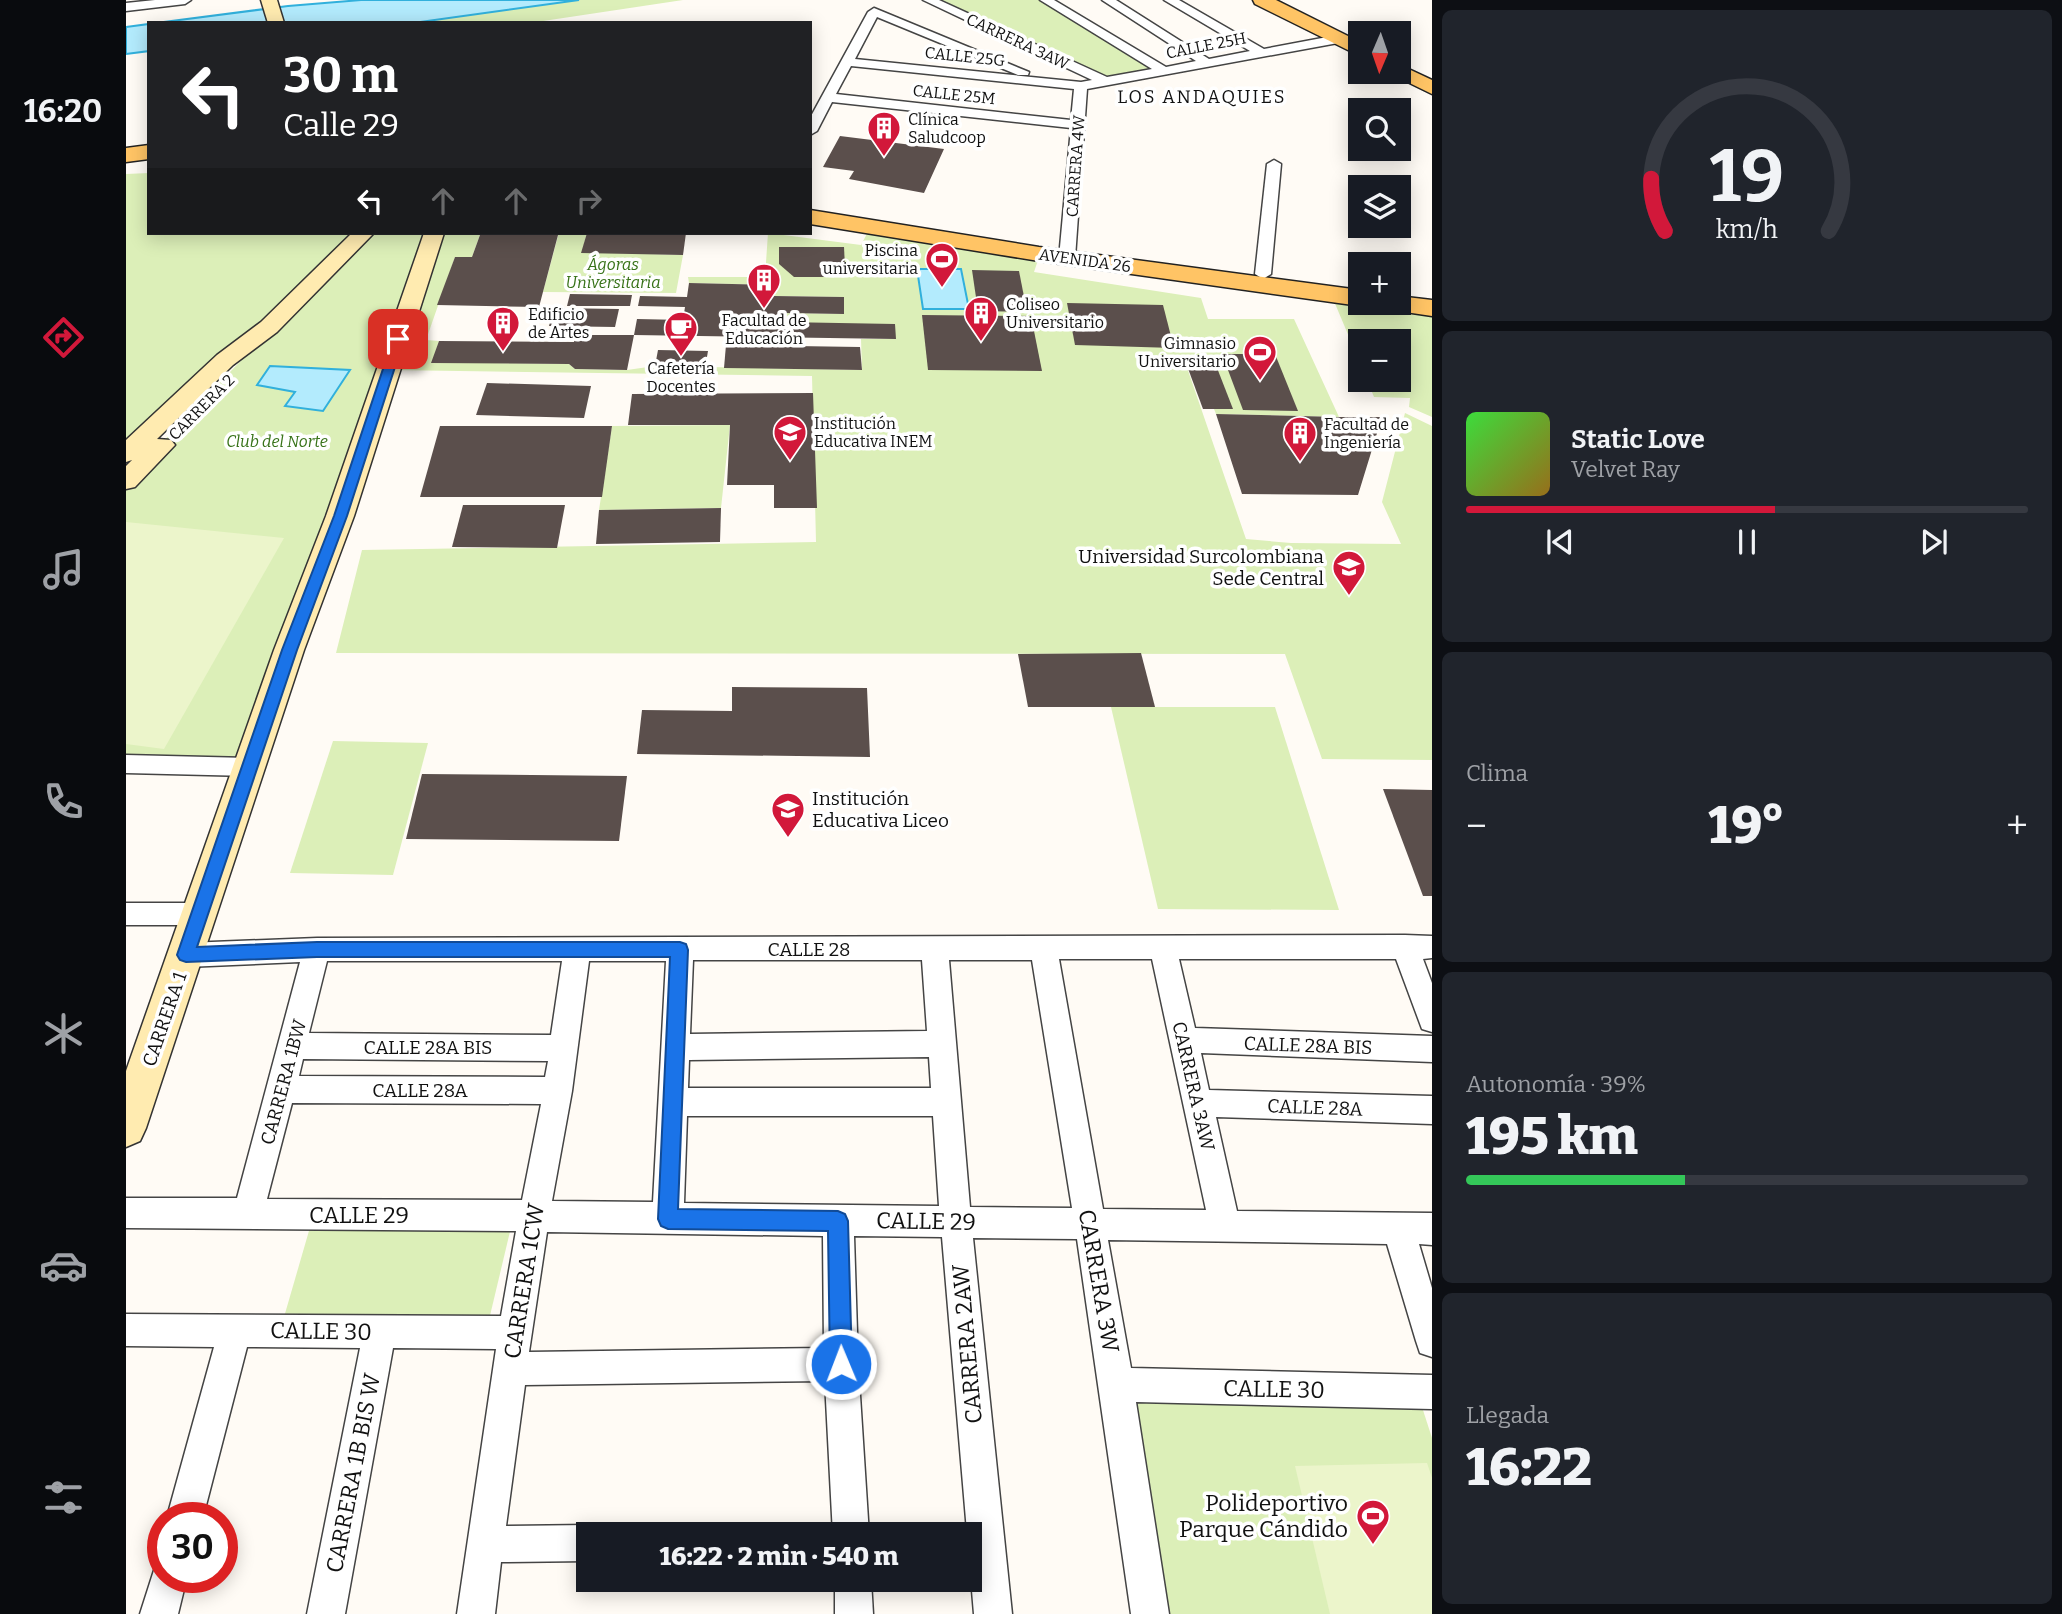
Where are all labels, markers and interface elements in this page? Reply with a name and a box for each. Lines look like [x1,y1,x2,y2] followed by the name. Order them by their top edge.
[963,9,1073,74] street label: CARRERA 3AW
[1348,21,1410,84] north arrow
[1348,21,1411,392] map controls
[1164,28,1248,63] street label: CALLE 25H
[924,43,1006,70] street label: CALLE 25G
[283,46,398,105] text: 30 m
[168,49,259,140] icon: left
[912,81,996,108] street label: CALLE 25M
[1117,86,1287,108] district label: LOS ANDAQUIES
[24,92,102,130] text: 16:20
[1348,98,1411,161] button: search
[283,106,399,144] text: Calle 29
[865,109,903,158] building icon: Clínica Saludcoop
[908,110,986,147] place label: Clínica Saludcoop
[1062,114,1089,218] street label: CARRERA 4W
[1710,134,1784,221] text: 19
[1348,175,1411,238] button: layers
[351,182,389,220] icon: left
[424,182,462,220] icon: ahead
[497,182,535,220] icon: ahead
[570,182,608,220] icon: right
[1716,215,1778,245] text: km/h
[923,240,961,289] sports icon: Piscina universitaria
[823,241,918,278] place label: Piscina universitaria
[1038,245,1132,276] street label: AVENIDA 26
[1348,252,1411,315] button: +
[565,254,661,292] park label: Ágoras Universitaria
[745,261,783,310] building icon: Facultad de Educación
[962,294,1000,343] building icon: Coliseo Universitario
[1006,295,1104,332] place label: Coliseo Universitario
[484,304,522,353] building icon: Edificio de Artes
[528,305,590,342] place label: Edificio de Artes
[368,309,428,369] pin
[662,309,700,358] cafe icon: Cafetería Docentes
[721,311,807,348] place label: Facultad de Educación
[39,313,88,362] icon: directions
[379,320,417,358] icon: arrive
[1348,329,1411,392] button: −
[1241,333,1279,382] sports icon: Gimnasio Universitario
[1138,334,1236,371] place label: Gimnasio Universitario
[646,359,716,396] place label: Cafetería Docentes
[165,371,238,444] street label: CARRERA 2
[771,413,809,462] school or university icon: Institución Educativa INEM
[814,414,933,451] place label: Institución Educativa INEM
[1281,414,1319,463] building icon: Facultad de Ingeniería
[1324,415,1409,452] place label: Facultad de Ingeniería
[1571,424,1705,455] text: Static Love
[226,432,328,451] park label: Club del Norte
[1571,455,1680,483] text: Velvet Ray
[1541,523,1579,561] icon: previous
[1728,523,1766,561] icon: pause
[1915,523,1953,561] icon: next
[39,545,88,594] icon: music
[1078,545,1325,590] place label: Universidad Surcolombiana Sede Central
[1330,548,1368,597] school or university icon: Universidad Surcolombiana Sede Central
[1466,759,1528,787] text: Clima
[39,777,88,826] icon: phone
[812,787,949,832] place label: Institución Educativa Liceo
[769,790,807,839] school or university icon: Institución Educativa Liceo
[1708,794,1785,857] text: 19°
[1466,803,1487,849] text: −
[2006,803,2028,849] text: +
[768,938,850,961] street label: CALLE 28
[138,969,191,1069] street label: CARRERA 1
[39,1009,88,1058] icon: climate
[256,1016,311,1147] street label: CARRERA 1BW
[1167,1019,1220,1154] street label: CARRERA 3AW
[1243,1032,1373,1059] street label: CALLE 28A BIS
[364,1036,492,1059] street label: CALLE 28A BIS
[1466,1070,1646,1098] text: Autonomía · 39%
[372,1079,468,1102] street label: CALLE 28A
[1267,1094,1364,1121] street label: CALLE 28A
[1466,1105,1638,1168] text: 195 km
[309,1201,409,1229] street label: CALLE 29
[498,1201,550,1361] street label: CARRERA 1CW
[876,1206,976,1236] street label: CALLE 29
[1073,1207,1125,1355] street label: CARRERA 3W
[39,1241,88,1290] icon: car
[946,1263,988,1425] street label: CARRERA 2AW
[270,1316,372,1346] street label: CALLE 30
[804,1327,878,1401] position arrow
[320,1370,386,1575] street label: CARRERA 1B BIS W
[1223,1374,1325,1404] street label: CALLE 30
[1466,1401,1549,1429] text: Llegada
[1466,1436,1592,1499] text: 16:22
[39,1473,88,1522] icon: filters
[1179,1489,1348,1543] place label: Polideportivo Parque Cándido
[1354,1497,1392,1546] sports icon: Polideportivo Parque Cándido
[147,1502,238,1593] speed limit sign: 30
[659,1541,899,1572] text: 16:22 · 2 min · 540 m

